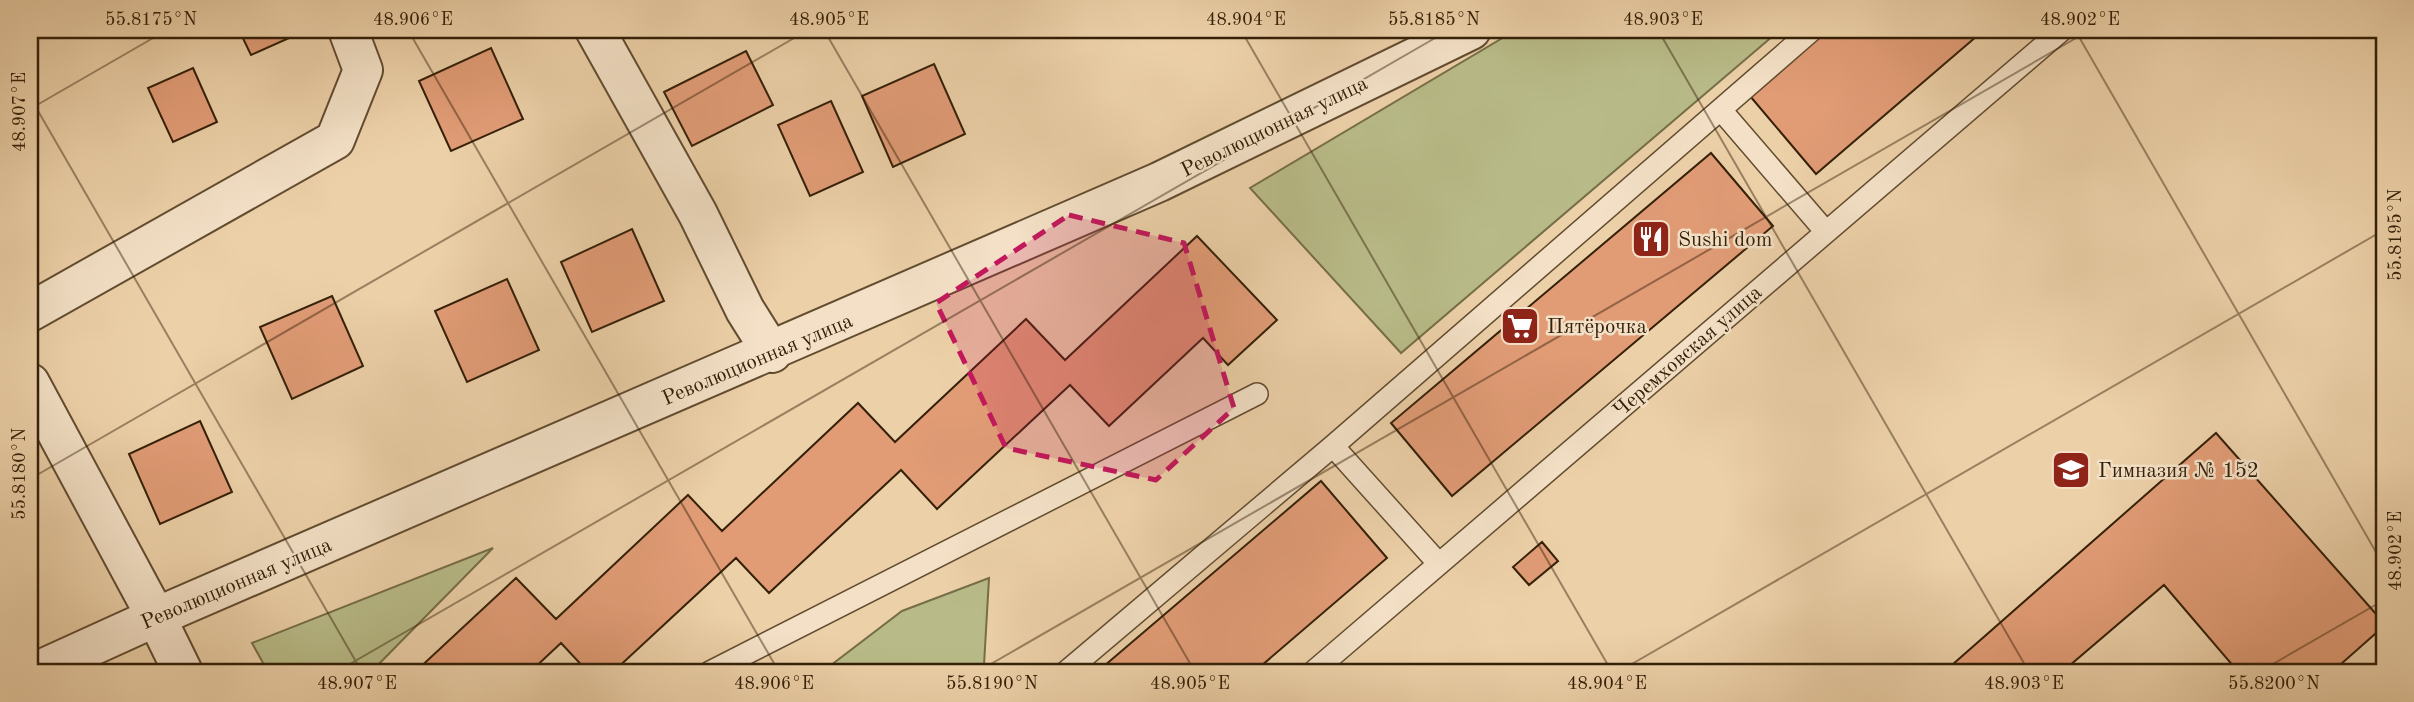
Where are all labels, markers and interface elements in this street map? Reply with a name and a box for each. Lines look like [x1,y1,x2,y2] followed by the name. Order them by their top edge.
[105,11,197,29] text: 55.8175°N
[373,11,453,29] text: 48.906°E
[789,11,869,29] text: 48.905°E
[1206,11,1286,29] text: 48.904°E
[1388,11,1480,29] text: 55.8185°N
[1623,11,1703,29] text: 48.903°E
[2040,11,2120,29] text: 48.902°E
[11,72,29,152] text: 48.907°E
[1178,73,1371,182] street label: Революционная улица
[2387,189,2405,281] text: 55.8195°N
[1630,218,1672,260] restaurant icon: Sushi dom
[1678,230,1772,251] place label: Sushi dom
[1610,282,1766,422] street label: Черемховская улица
[1499,305,1541,347] supermarket icon: Пятёрочка
[659,311,856,410] street label: Революционная улица
[1547,317,1647,338] place label: Пятёрочка
[11,428,29,520] text: 55.8180°N
[2050,449,2092,491] school or university icon: Гимназия № 152
[2098,461,2259,482] place label: Гимназия № 152
[2387,511,2405,591] text: 48.902°E
[138,535,335,634] street label: Революционная улица
[317,675,397,693] text: 48.907°E
[734,675,814,693] text: 48.906°E
[946,675,1038,693] text: 55.8190°N
[1150,675,1230,693] text: 48.905°E
[1567,675,1647,693] text: 48.904°E
[1984,675,2064,693] text: 48.903°E
[2228,675,2320,693] text: 55.8200°N

